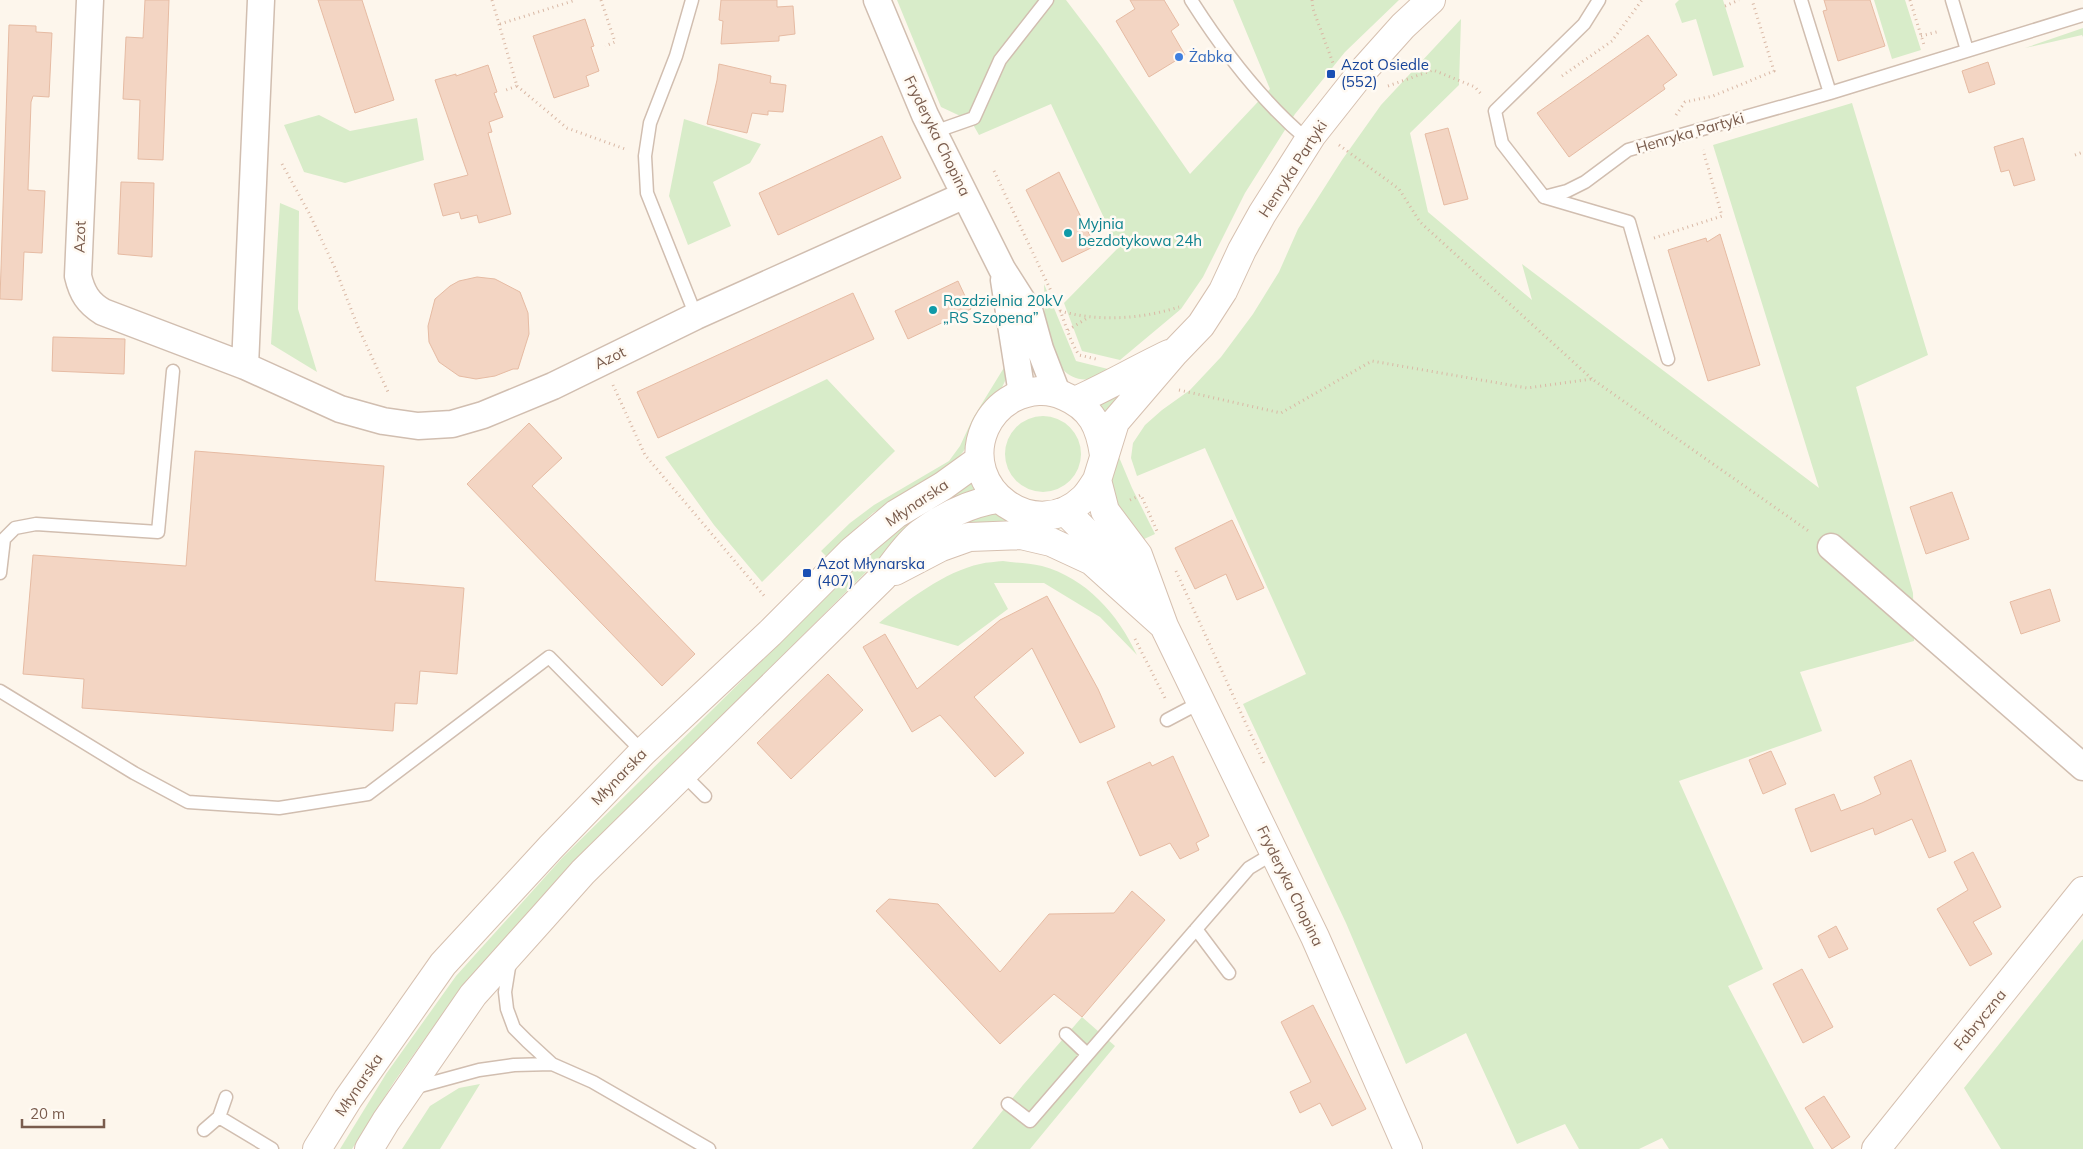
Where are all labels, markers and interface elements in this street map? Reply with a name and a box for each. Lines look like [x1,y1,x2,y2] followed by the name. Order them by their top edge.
[1189,47,1232,66] place label: Żabka
[1173,51,1185,63] marker: Żabka
[1341,55,1429,91] place label: Azot Osiedle (552)
[1325,68,1337,80] marker: Azot Osiedle (552)
[900,72,975,199] street label: Fryderyka Chopina
[1634,108,1746,157] street label: Henryka Partyki
[1254,117,1331,221] street label: Henryka Partyki
[1078,214,1202,250] place label: Myjnia bezdotykowa 24h
[69,220,90,254] street label: Azot
[1062,227,1074,239] marker: Myjnia bezdotykowa 24h
[943,291,1063,327] place label: Rozdzielnia 20kV „RS Szopena”
[927,304,939,316] marker: Rozdzielnia 20kV „RS Szopena”
[591,342,629,373] street label: Azot
[882,475,952,530] street label: Młynarska
[817,554,925,590] place label: Azot Młynarska (407)
[801,567,813,579] marker: Azot Młynarska (407)
[587,744,650,809] street label: Młynarska
[1253,822,1328,949] street label: Fryderyka Chopina
[1949,985,2010,1054] street label: Fabryczna
[331,1050,386,1120] street label: Młynarska
[22,1096,105,1128] scale bar
[30,1104,65,1123] text: 20 m

